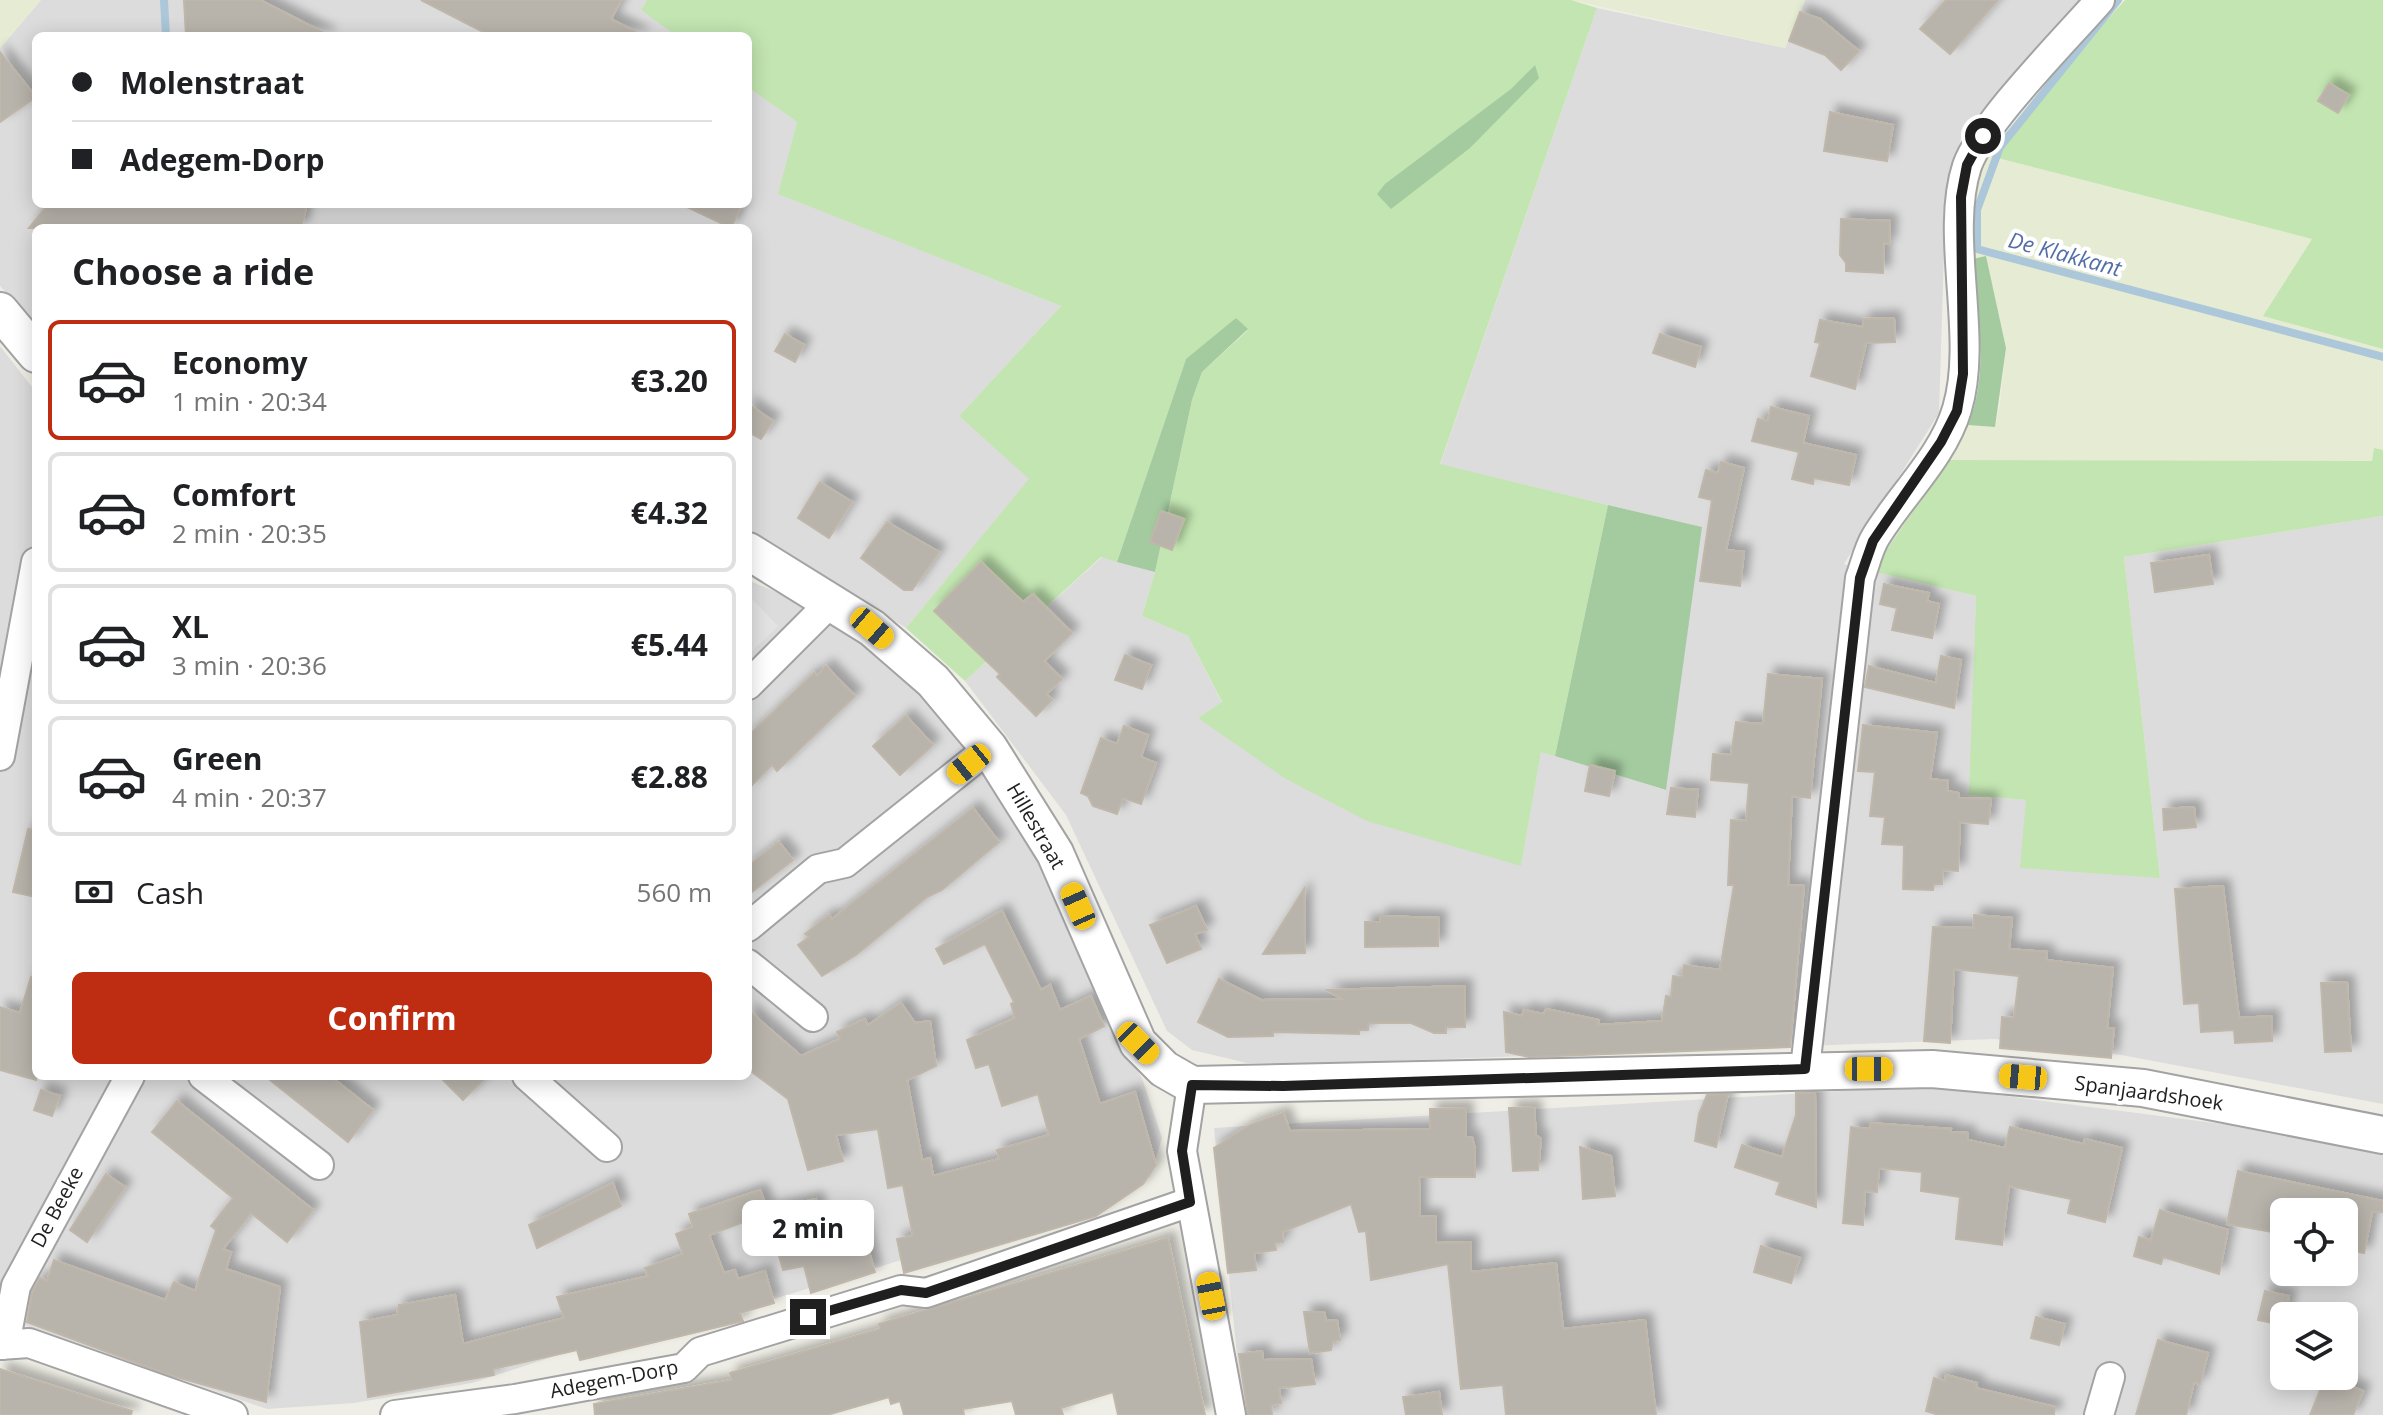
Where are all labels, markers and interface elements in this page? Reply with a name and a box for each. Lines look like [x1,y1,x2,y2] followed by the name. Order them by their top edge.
[120,62,304,103] text: Molenstraat
[1965,118,2001,154] route start
[120,139,325,180] text: Adegem-Dorp
[2006,224,2126,283] water label: De Klakkant
[72,247,314,296] text: Choose a ride
[172,342,308,383] text: Economy
[76,344,148,416] icon: car
[631,360,708,401] text: €3.20
[172,383,327,419] text: 1 min · 20:34
[172,474,296,515] text: Comfort
[76,476,148,548] icon: car
[631,492,708,533] text: €4.32
[172,515,327,551] text: 2 min · 20:35
[846,603,898,653] car
[172,606,209,647] text: XL
[76,608,148,680] icon: car
[631,624,708,665] text: €5.44
[172,647,327,683] text: 3 min · 20:36
[172,738,263,779] text: Green
[76,740,148,812] icon: car
[943,740,995,788] car
[631,756,708,797] text: €2.88
[1001,778,1072,874] street label: Hillestraat
[172,779,327,815] text: 4 min · 20:37
[72,870,116,914] icon: cash
[136,872,204,913] text: Cash
[637,874,712,910] text: 560 m
[1057,879,1099,933] car
[72,972,712,1064] button: Confirm
[1113,1018,1163,1068] car
[1845,1057,1893,1081] car
[1998,1063,2048,1091] car
[2073,1069,2226,1116] street label: Spanjaardshoek
[24,1162,89,1252] street label: De Beeke
[2270,1198,2358,1390] map controls
[2270,1198,2358,1286] button: locate
[742,1201,874,1257] callout: 2 min
[772,1210,844,1246] text: 2 min
[1195,1270,1227,1322] car
[790,1299,826,1335] route end
[2270,1302,2358,1390] button: layers
[547,1353,680,1404] street label: Adegem-Dorp

